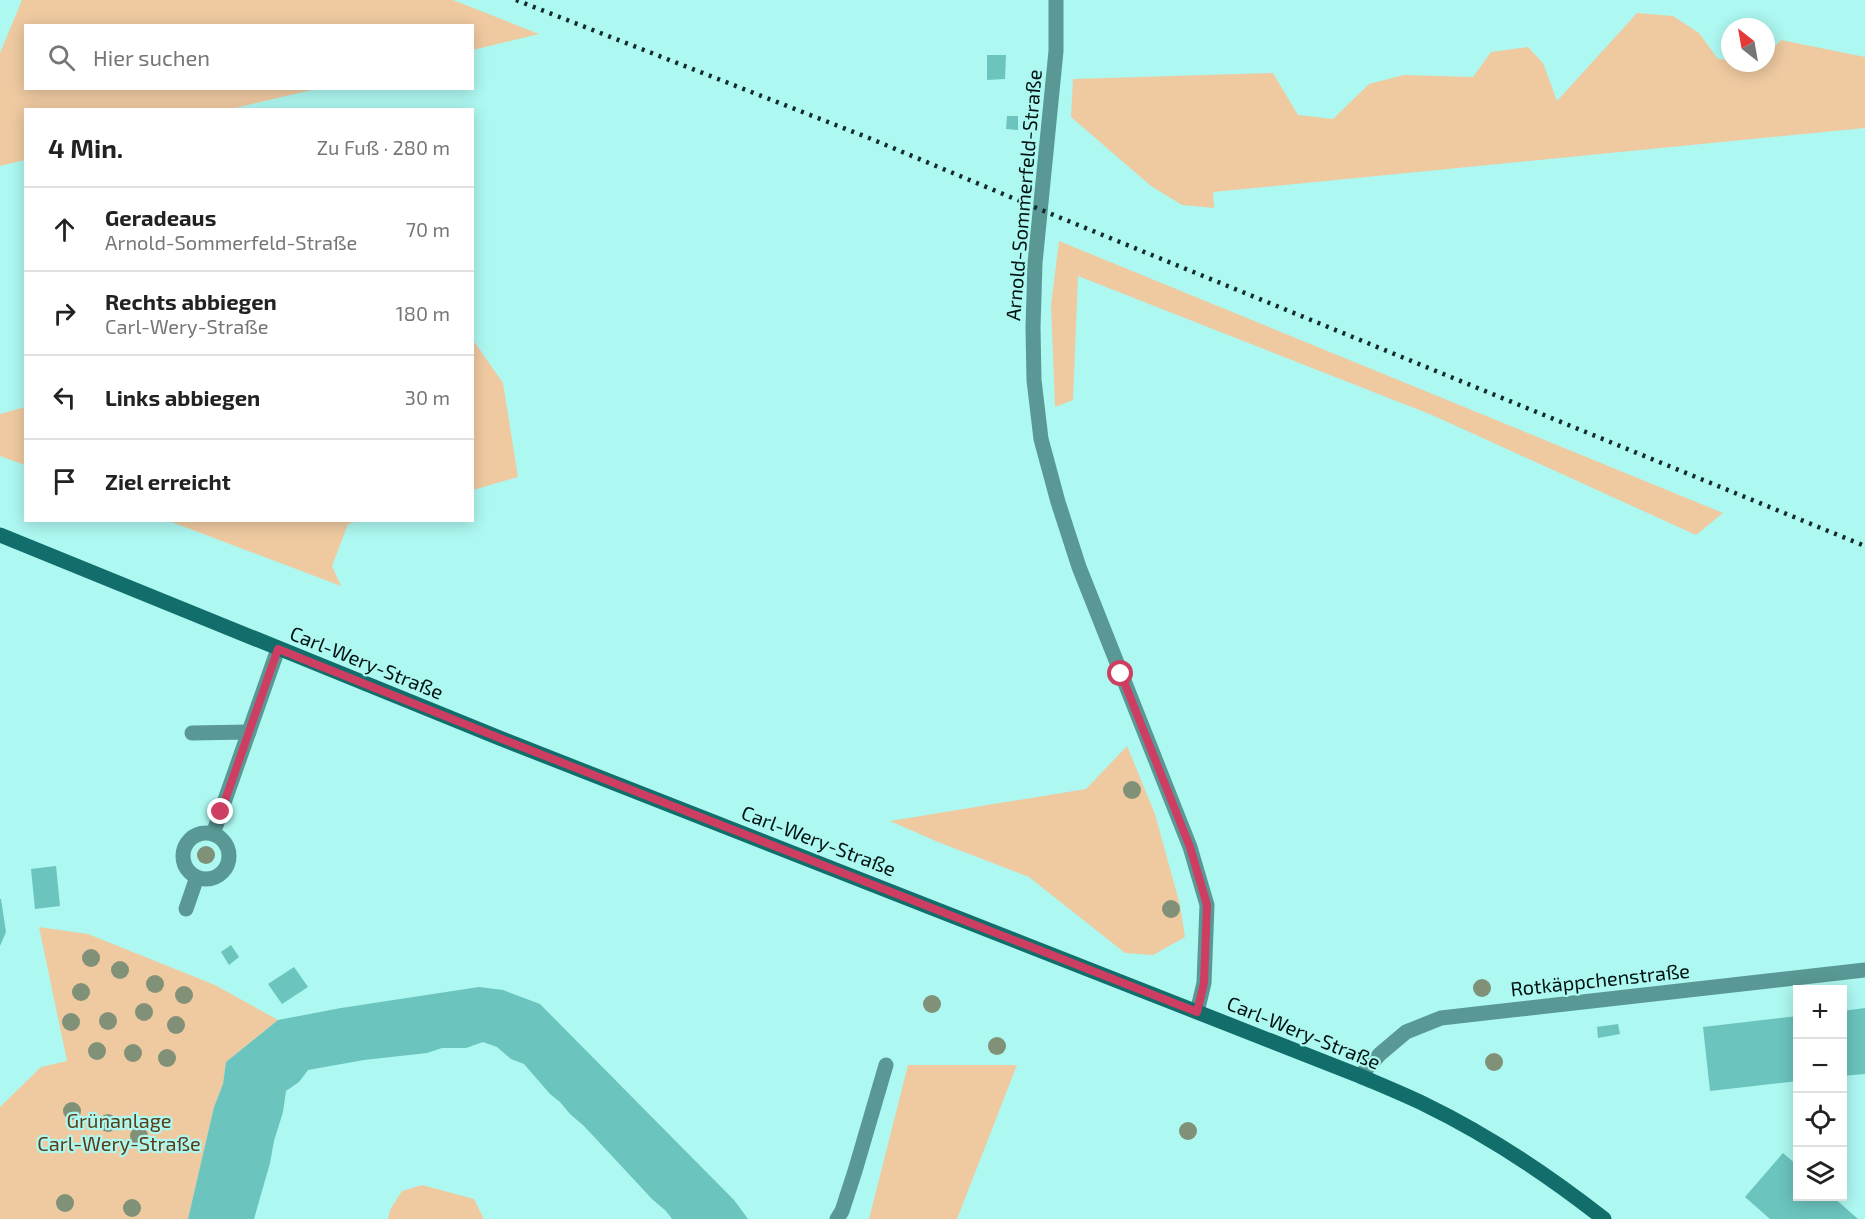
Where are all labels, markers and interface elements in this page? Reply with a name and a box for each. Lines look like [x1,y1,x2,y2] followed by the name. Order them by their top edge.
[1721,18,1775,72] north arrow
[24,24,474,90] search box
[45,41,78,74] icon: search
[93,44,210,70] text: Hier suchen
[1000,68,1046,322] street label: Arnold-Sommerfeld-Straße
[48,132,123,163] text: 4 Min.
[317,135,450,159] text: Zu Fuß · 280 m
[105,204,216,230] text: Geradeaus
[48,213,81,246] icon: ahead
[406,217,450,241] text: 70 m
[105,230,357,254] text: Arnold-Sommerfeld-Straße
[105,288,277,314] text: Rechts abbiegen
[48,297,81,330] icon: right
[396,301,450,325] text: 180 m
[105,314,268,338] text: Carl-Wery-Straße
[48,381,81,414] icon: left
[105,384,260,410] text: Links abbiegen
[405,385,450,409] text: 30 m
[48,465,81,498] icon: arrive
[105,468,231,494] text: Ziel erreicht
[287,620,447,704] street label: Carl-Wery-Straße
[1107,660,1133,686] route start
[207,798,233,824] route end
[738,800,900,880] street label: Carl-Wery-Straße
[1509,958,1691,1000] street label: Rotkäppchenstraße
[1793,985,1847,1201] map controls
[1793,985,1847,1039] button: +
[1224,990,1384,1074] street label: Carl-Wery-Straße
[1793,1039,1847,1093] button: −
[1793,1093,1847,1147] button: locate
[37,1108,201,1155] park label: Grünanlage Carl-Wery-Straße
[1793,1147,1847,1201] button: layers

